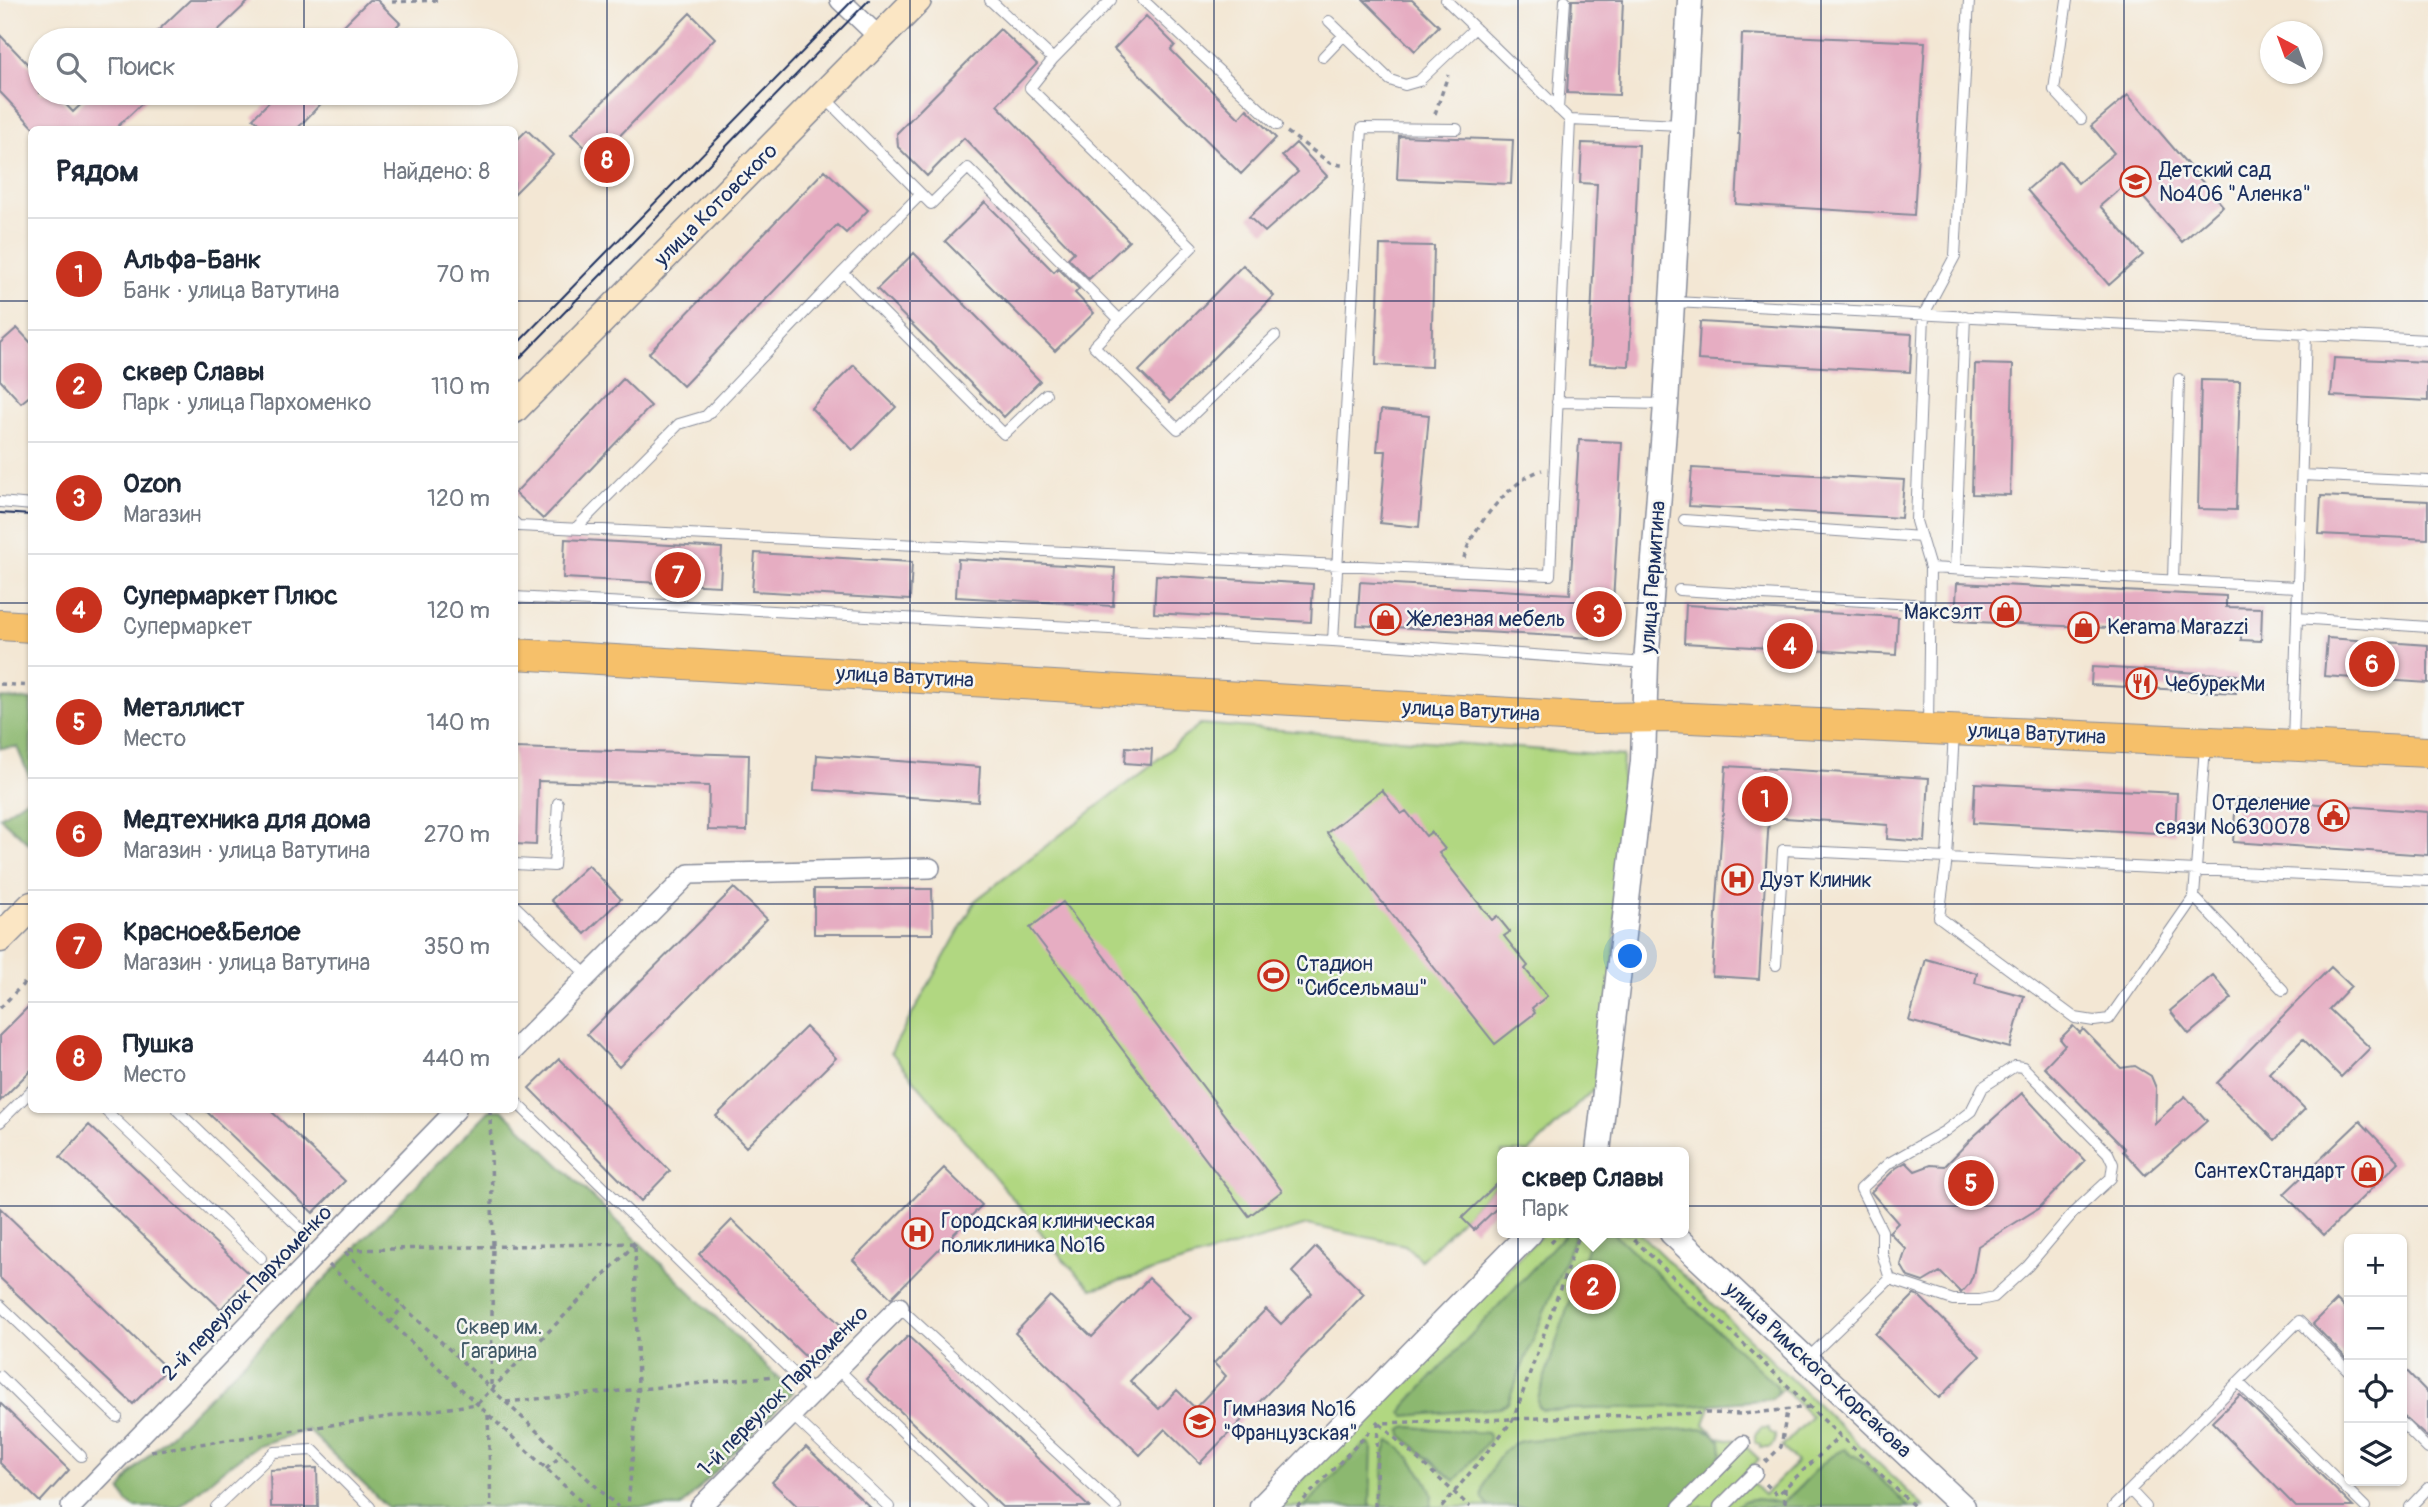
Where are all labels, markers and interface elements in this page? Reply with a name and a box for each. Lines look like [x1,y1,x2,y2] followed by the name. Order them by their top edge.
[2260,21,2323,84] north arrow
[28,28,518,105] search box
[52,48,90,86] icon: search
[108,51,176,83] text: Поиск
[584,134,630,186] pin: 8
[648,138,783,273] street label: улица Котовского
[56,153,139,190] text: Рядом
[382,157,490,186] text: Найдено: 8
[2158,157,2311,208] place label: Детский сад №406 "Аленка"
[2119,165,2153,199] school or university icon: Детский сад №406 "Аленка"
[123,244,261,276] text: Альфа-Банк
[75,260,84,289] text: 1
[437,260,490,289] text: 70 m
[123,276,340,305] text: Банк · улица Ватутина
[123,356,264,388] text: сквер Славы
[73,372,85,401] text: 2
[431,372,490,401] text: 110 m
[123,388,371,417] text: Парк · улица Пархоменко
[123,468,181,500] text: Ozon
[73,484,85,513] text: 3
[427,484,490,513] text: 120 m
[123,500,202,529] text: Магазин
[1634,500,1672,655] street label: улица Пермитина
[655,549,701,601] pin: 7
[123,580,338,612] text: Супермаркет Плюс
[1576,588,1622,640] pin: 3
[1989,595,2023,629] shop icon: Максэлт
[72,596,86,625] text: 4
[427,596,490,625] text: 120 m
[1904,599,1983,626] place label: Максэлт
[1369,602,1403,636] shop icon: Железная мебель
[1406,606,1565,633] place label: Железная мебель
[2067,610,2101,644] shop icon: Kerama Marazzi
[123,612,252,641] text: Супермаркет
[2107,614,2248,641] place label: Kerama Marazzi
[1767,620,1813,672] pin: 4
[2349,638,2395,690] pin: 6
[834,660,975,694] street label: улица Ватутина
[2125,667,2159,701] restaurant icon: ЧебурекМи
[2165,671,2265,698] place label: ЧебурекМи
[123,692,244,724] text: Металлист
[1400,694,1541,728] street label: улица Ватутина
[73,708,85,737] text: 5
[427,708,490,737] text: 140 m
[1966,717,2107,751] street label: улица Ватутина
[123,724,186,753] text: Место
[1742,773,1788,825] pin: 1
[2155,790,2311,841] place label: Отделение связи №630078
[2316,798,2350,832] public building icon: Отделение связи №630078
[123,804,371,836] text: Медтехника для дома
[72,820,86,849] text: 6
[424,820,490,849] text: 270 m
[123,836,370,865] text: Магазин · улица Ватутина
[1721,863,1755,897] hospital icon: Дуэт Клиник
[1760,867,1872,894] place label: Дуэт Клиник
[123,916,300,948] text: Красное&Белое
[73,932,85,961] text: 7
[424,932,490,961] text: 350 m
[1613,939,1647,973] your location
[123,948,370,977] text: Магазин · улица Ватутина
[1296,951,1428,1002] place label: Стадион "Сибсельмаш"
[1256,959,1290,993] sports icon: Стадион "Сибсельмаш"
[123,1028,194,1060] text: Пушка
[73,1044,85,1073] text: 8
[422,1044,490,1073] text: 440 m
[123,1060,186,1089] text: Место
[1497,1147,1689,1238] popup
[2351,1154,2385,1188] shop icon: СантехСтандарт
[1948,1157,1994,1209] pin: 5
[2194,1158,2345,1185] place label: СантехСтандарт
[1522,1162,1664,1194] text: сквер Славы
[1522,1194,1570,1223] text: Парк
[156,1199,338,1387] street label: 2-й переулок Пархоменко
[941,1208,1155,1259] place label: Городская клиническая поликлиника №16
[901,1216,935,1250] hospital icon: Городская клиническая поликлиника №16
[2344,1234,2407,1486] map controls
[2344,1234,2407,1297] button: +
[1570,1261,1616,1313] pin: 2
[1718,1275,1917,1464] street label: улица Римского-Корсакова
[2344,1297,2407,1360] button: −
[692,1300,874,1482] street label: 1-й переулок Пархоменко
[456,1314,542,1365] park label: Сквер им. Гагарина
[2344,1360,2407,1423] button: locate
[1223,1396,1358,1447] place label: Гимназия №16 "Французская"
[1183,1404,1217,1438] school or university icon: Гимназия №16 "Французская"
[2344,1423,2407,1486] button: layers

